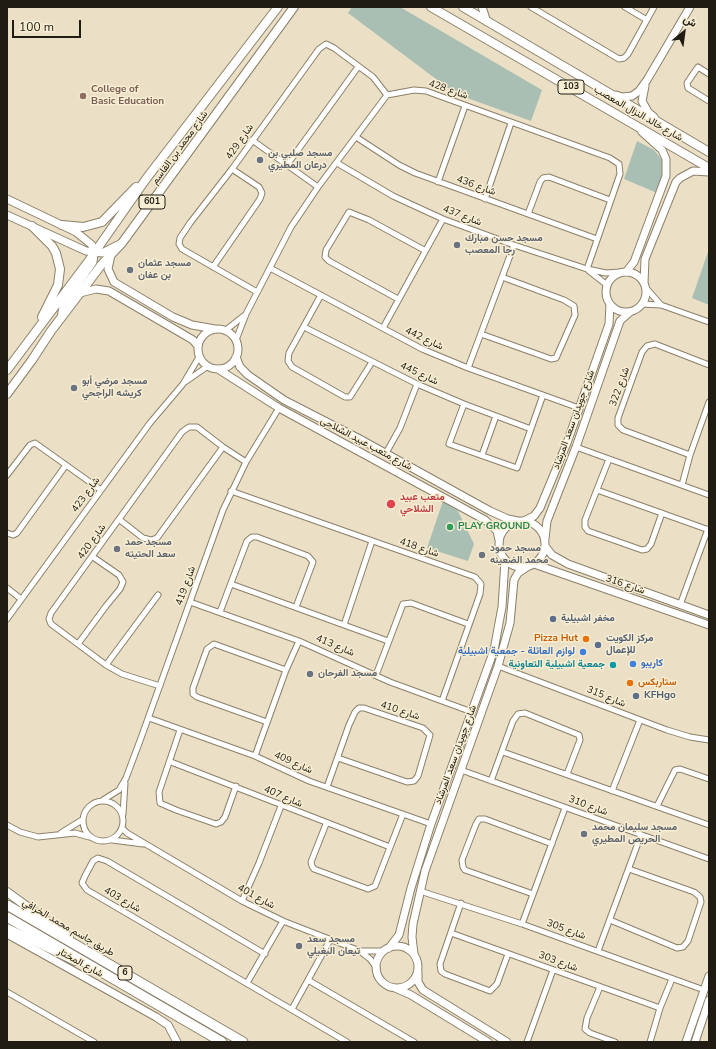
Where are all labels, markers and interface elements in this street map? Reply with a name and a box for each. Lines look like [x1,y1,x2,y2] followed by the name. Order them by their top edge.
[681,11,699,31] text: ش
[14,12,83,38] scale bar
[664,12,704,52] north arrow
[19,19,54,35] text: 100 m
[427,78,469,102] street label: شارع 428
[558,80,584,94] road number: 103
[91,84,164,108] place label: College of Basic Education
[592,84,684,144] street label: شارع خالد النزال المعصب
[78,91,88,101] marker: College of Basic Education
[149,109,211,187] street label: شارع محمد بن القاسم
[223,122,257,162] street label: شارع 429
[268,148,332,172] place label: مسجد صلبي بن درعان المطيري
[255,155,265,165] marker: مسجد صلبي بن درعان المطيري
[455,173,497,199] street label: شارع 436
[139,195,165,209] road number: 601
[441,203,483,229] street label: شارع 437
[465,233,543,256] place label: مسجد حسن مبارك رجا المعصب
[452,240,462,250] marker: مسجد حسن مبارك رجا المعصب
[138,258,191,282] place label: مسجد عثمان بن عفان
[125,265,135,275] marker: مسجد عثمان بن عفان
[403,325,445,353] street label: شارع 442
[398,360,440,388] street label: شارع 445
[607,366,633,408] street label: شارع 322
[550,369,598,471] street label: شارع جويدان سعد المرشاد
[82,376,147,400] place label: مسجد مرضي أبو كريشه الراجحي
[69,383,79,393] marker: مسجد مرضي أبو كريشه الراجحي
[318,415,414,473] street label: شارع متعب عبيد الشلاحى
[69,475,103,515] street label: شارع 423
[400,492,445,516] place label: متعب عبيد الشلاحي
[385,498,397,510] marker: متعب عبيد الشلاحي
[458,521,530,533] place label: PLAY GROUND
[75,522,109,562] street label: شارع 420
[445,522,455,532] marker: PLAY GROUND
[398,536,440,560] street label: شارع 418
[125,537,176,560] place label: مسجد حمد سعد الحتيته
[490,543,548,566] place label: مسجد حمود محمد الضعينه
[112,544,122,554] marker: مسجد حمد سعد الحتيته
[477,550,487,560] marker: مسجد حمود محمد الضعينه
[173,565,199,607] street label: شارع 419
[604,573,646,597] street label: شارع 316
[561,613,615,625] place label: مخفر اشبيلية
[548,614,558,624] marker: مخفر اشبيلية
[314,633,356,659] street label: شارع 413
[534,633,578,645] place label: Pizza Hut
[606,633,653,656] place label: مركز الكويت للإعمال
[581,634,591,644] marker: Pizza Hut
[593,640,603,650] marker: مركز الكويت للإعمال
[458,646,575,658] place label: لوازم العائلة - جمعية اشبيلية
[578,647,588,657] marker: لوازم العائلة - جمعية اشبيلية
[641,658,663,670] place label: كاريبو
[508,659,605,671] place label: جمعية اشبيلية التعاونية
[628,659,638,669] marker: كاريبو
[608,660,618,670] marker: جمعية اشبيلية التعاونية
[318,668,377,680] place label: مسجد الفرحان
[305,669,315,679] marker: مسجد الفرحان
[638,677,677,689] place label: ستاربكس
[625,678,635,688] marker: ستاربكس
[585,684,627,710] street label: شارع 315
[644,690,676,702] place label: KFHgo
[631,691,641,701] marker: KFHgo
[379,699,421,723] street label: شارع 410
[432,704,480,806] street label: شارع جويدان سعد المرشاد
[272,749,314,777] street label: شارع 409
[262,784,304,810] street label: شارع 407
[567,793,609,819] street label: شارع 310
[592,822,677,846] place label: مسجد سليمان محمد الحريص المطيري
[579,829,589,839] marker: مسجد سليمان محمد الحريص المطيري
[235,882,277,912] street label: شارع 401
[101,885,143,915] street label: شارع 403
[20,897,116,959] street label: طريق جاسم محمد الخرافي
[545,917,587,943] street label: شارع 305
[307,934,360,958] place label: مسجد سعد تيعان البغيلي
[294,941,304,951] marker: مسجد سعد تيعان البغيلي
[55,946,105,980] street label: شارع المختار
[537,949,579,975] street label: شارع 303
[118,966,132,980] road number: 6

